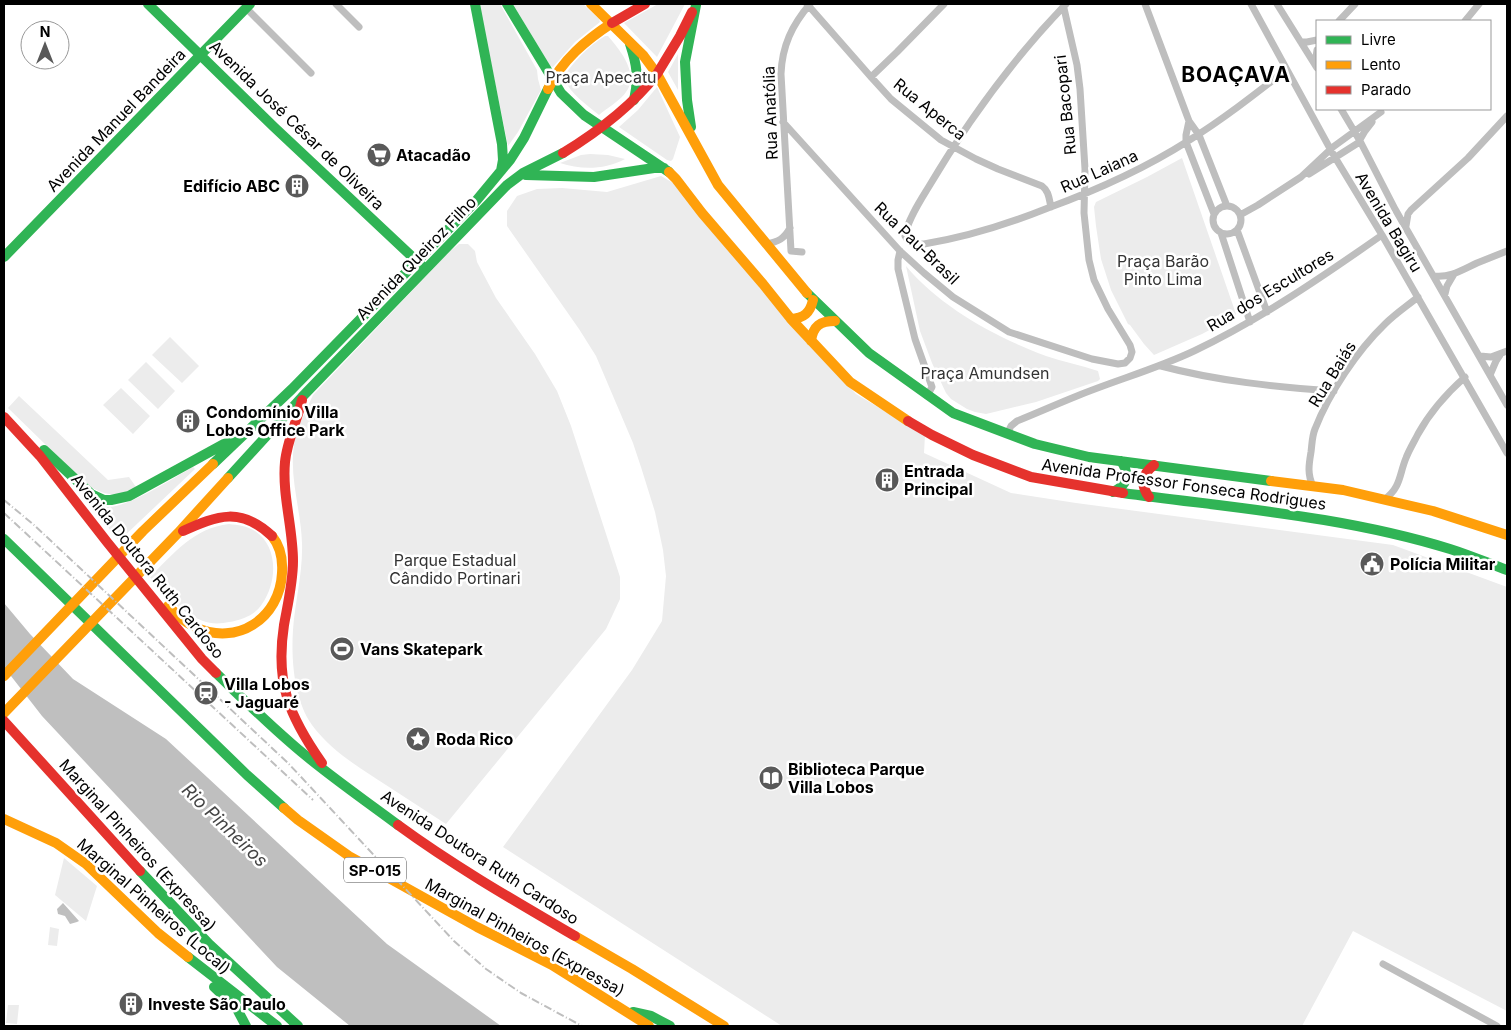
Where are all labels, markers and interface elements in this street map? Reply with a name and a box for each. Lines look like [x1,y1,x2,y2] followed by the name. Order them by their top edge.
[20,20,70,70] north arrow
[1316,20,1491,110] legend
[40,23,50,40] text: N
[1361,30,1396,49] text: Livre
[206,36,388,214] street label: Avenida José César de Oliveira
[42,44,190,196] street label: Avenida Manuel Bandeira
[1050,54,1080,156] street label: Rua Bacopari
[1361,55,1401,74] text: Lento
[1181,62,1291,87] district label: BOAÇAVA
[758,66,782,160] street label: Rua Anatólia
[545,67,657,87] park label: Praça Apecatu
[890,74,970,144] street label: Rua Aperca
[1361,80,1411,99] text: Parado
[366,142,392,168] supermarket icon: Atacadão
[396,145,471,165] place label: Atacadão
[1057,145,1141,197] street label: Rua Laiana
[1351,168,1427,276] street label: Avenida Bagiru
[284,173,310,199] building icon: Edifício ABC
[183,176,280,196] place label: Edifício ABC
[352,192,480,324] street label: Avenida Queiroz Filho
[870,197,964,289] street label: Rua Pau-Brasil
[1203,244,1337,336] street label: Rua dos Escultores
[1117,251,1209,289] park label: Praça Barão Pinto Lima
[1304,337,1360,411] street label: Rua Baiás
[921,363,1050,383] park label: Praça Amundsen
[206,402,345,440] place label: Condomínio Villa Lobos Office Park
[175,408,201,434] building icon: Condomínio Villa Lobos Office Park
[1041,454,1327,514] street label: Avenida Professor Fonseca Rodrigues
[904,461,973,499] place label: Entrada Principal
[874,467,900,493] building icon: Entrada Principal
[67,469,229,663] street label: Avenida Doutora Ruth Cardoso
[389,550,521,588] park label: Parque Estadual Cândido Portinari
[1359,551,1385,577] public building icon: Polícia Militar
[1390,554,1496,574] place label: Polícia Militar
[329,636,355,662] sports icon: Vans Skatepark
[360,639,484,659] place label: Vans Skatepark
[224,674,310,712] place label: Villa Lobos - Jaguaré
[193,680,219,706] station icon: Villa Lobos - Jaguaré
[405,726,431,752] place icon: Roda Rico
[436,729,514,749] place label: Roda Rico
[55,755,221,935] street label: Marginal Pinheiros (Expressa)
[788,759,925,797] place label: Biblioteca Parque Villa Lobos
[758,765,784,791] library icon: Biblioteca Parque Villa Lobos
[178,779,272,871] water label: Rio Pinheiros
[377,785,583,929] street label: Avenida Doutora Ruth Cardoso
[73,834,235,978] street label: Marginal Pinheiros (Local)
[344,858,406,882] road number: SP-015
[422,874,628,1000] street label: Marginal Pinheiros (Expressa)
[118,991,144,1017] building icon: Investe São Paulo
[148,994,286,1014] place label: Investe São Paulo

